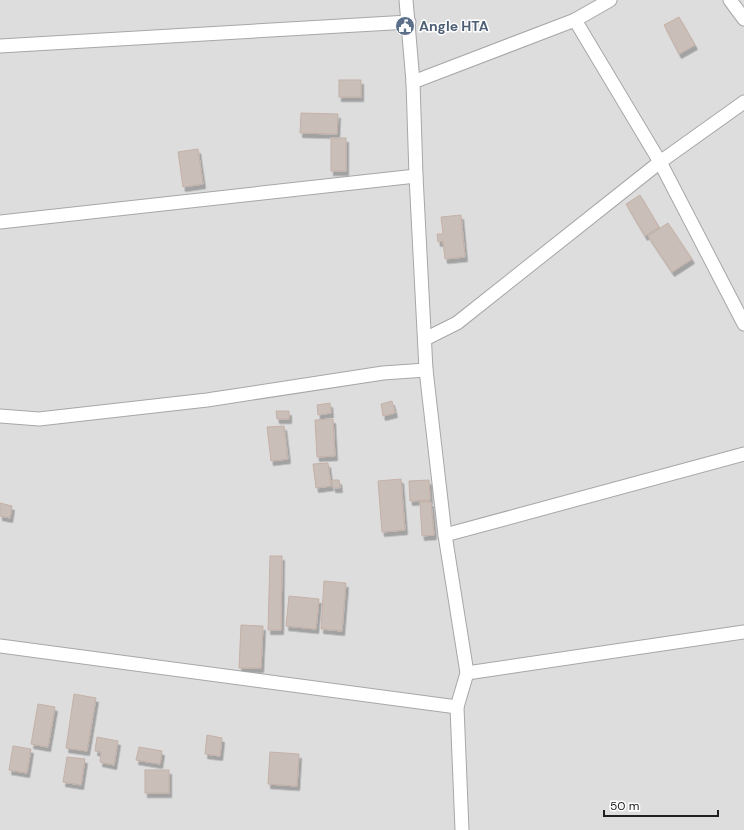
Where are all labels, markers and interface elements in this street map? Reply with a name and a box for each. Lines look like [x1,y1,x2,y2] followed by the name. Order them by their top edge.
[394,15,416,37] public building icon: Angle HTA
[419,17,489,35] place label: Angle HTA
[604,792,718,818] scale bar
[610,798,639,814] text: 50 m

